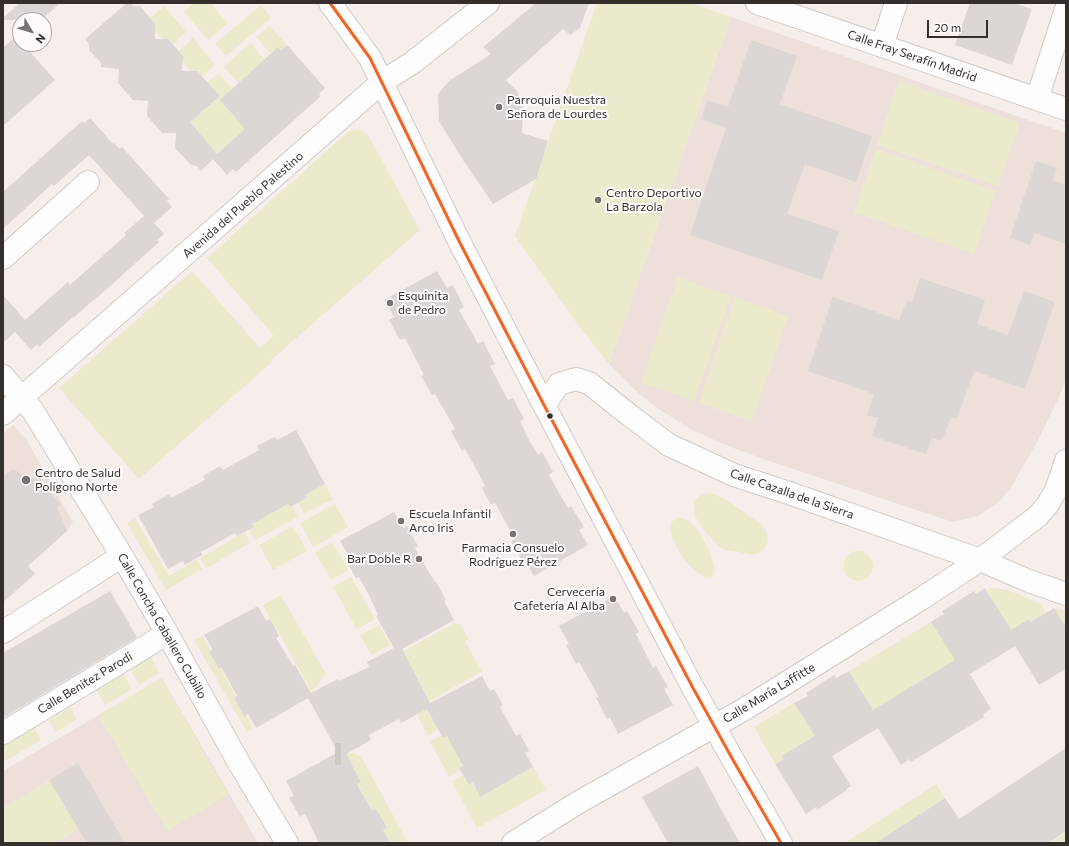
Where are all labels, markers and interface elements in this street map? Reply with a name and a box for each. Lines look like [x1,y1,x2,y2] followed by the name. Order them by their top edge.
[12,12,52,52] north arrow
[929,12,990,38] scale bar
[934,20,961,34] text: 20 m
[845,27,979,85] street label: Calle Fray Serafín Madrid
[33,32,49,46] text: N
[507,93,607,121] place label: Parroquia Nuestra Señora de Lourdes
[494,102,504,112] marker: Parroquia Nuestra Señora de Lourdes
[180,149,306,261] street label: Avenida del Pueblo Palestino
[606,186,702,214] place label: Centro Deportivo La Barzola
[593,195,603,205] marker: Centro Deportivo La Barzola
[398,289,449,317] place label: Esquinita de Pedro
[385,298,395,308] marker: Esquinita de Pedro
[545,411,555,421] unlabelled marker
[35,466,121,494] place label: Centro de Salud Polígono Norte
[728,466,856,522] street label: Calle Cazalla de la Sierra
[20,474,32,486] marker: Centro de Salud Polígono Norte
[409,507,491,535] place label: Escuela Infantil Arco Iris
[396,516,406,526] marker: Escuela Infantil Arco Iris
[508,529,518,539] marker: Farmacia Consuelo Rodríguez Pérez
[461,541,565,569] place label: Farmacia Consuelo Rodríguez Pérez
[114,551,210,701] street label: Calle Concha Caballero Cubillo
[347,552,411,566] place label: Bar Doble R
[414,554,424,564] marker: Bar Doble R
[514,585,605,613] place label: Cervecería Cafetería Al Alba
[608,594,618,604] marker: Cervecería Cafetería Al Alba
[35,649,135,717] street label: Calle Benitez Parodi
[720,660,818,726] street label: Calle María Laffitte

